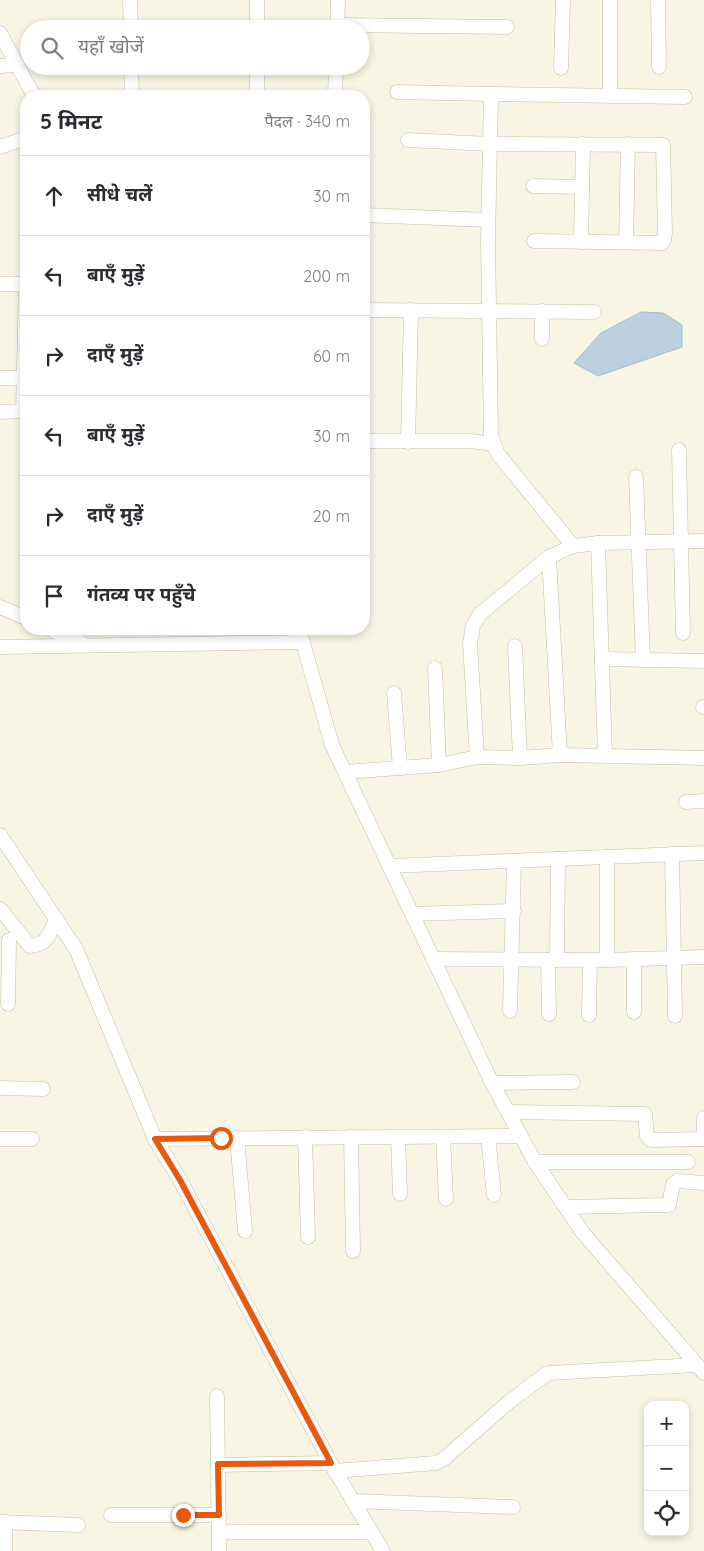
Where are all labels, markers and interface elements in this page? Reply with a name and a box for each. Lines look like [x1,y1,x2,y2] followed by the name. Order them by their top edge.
[20,20,370,75] search box
[38,34,66,62] icon: search
[78,34,144,58] text: यहाँ खोजें
[40,108,102,134] text: 5 मिनट
[264,111,350,131] text: पैदल · 340 m
[40,182,68,210] icon: ahead
[87,182,152,206] text: सीधे चलें
[313,186,350,206] text: 30 m
[40,262,68,290] icon: left
[87,262,144,286] text: बाएँ मुड़ें
[303,266,350,286] text: 200 m
[40,342,68,370] icon: right
[87,342,143,366] text: दाएँ मुड़ें
[313,346,350,366] text: 60 m
[40,422,68,450] icon: left
[87,422,144,446] text: बाएँ मुड़ें
[313,426,350,446] text: 30 m
[40,502,68,530] icon: right
[87,502,143,526] text: दाएँ मुड़ें
[313,506,350,526] text: 20 m
[40,582,68,610] icon: arrive
[87,582,195,606] text: गंतव्य पर पहुँचे
[210,1127,233,1150] route start
[644,1401,689,1536] map controls
[644,1401,689,1446] button: +
[644,1446,689,1491] button: −
[644,1491,689,1536] button: locate
[172,1504,195,1527] route end

